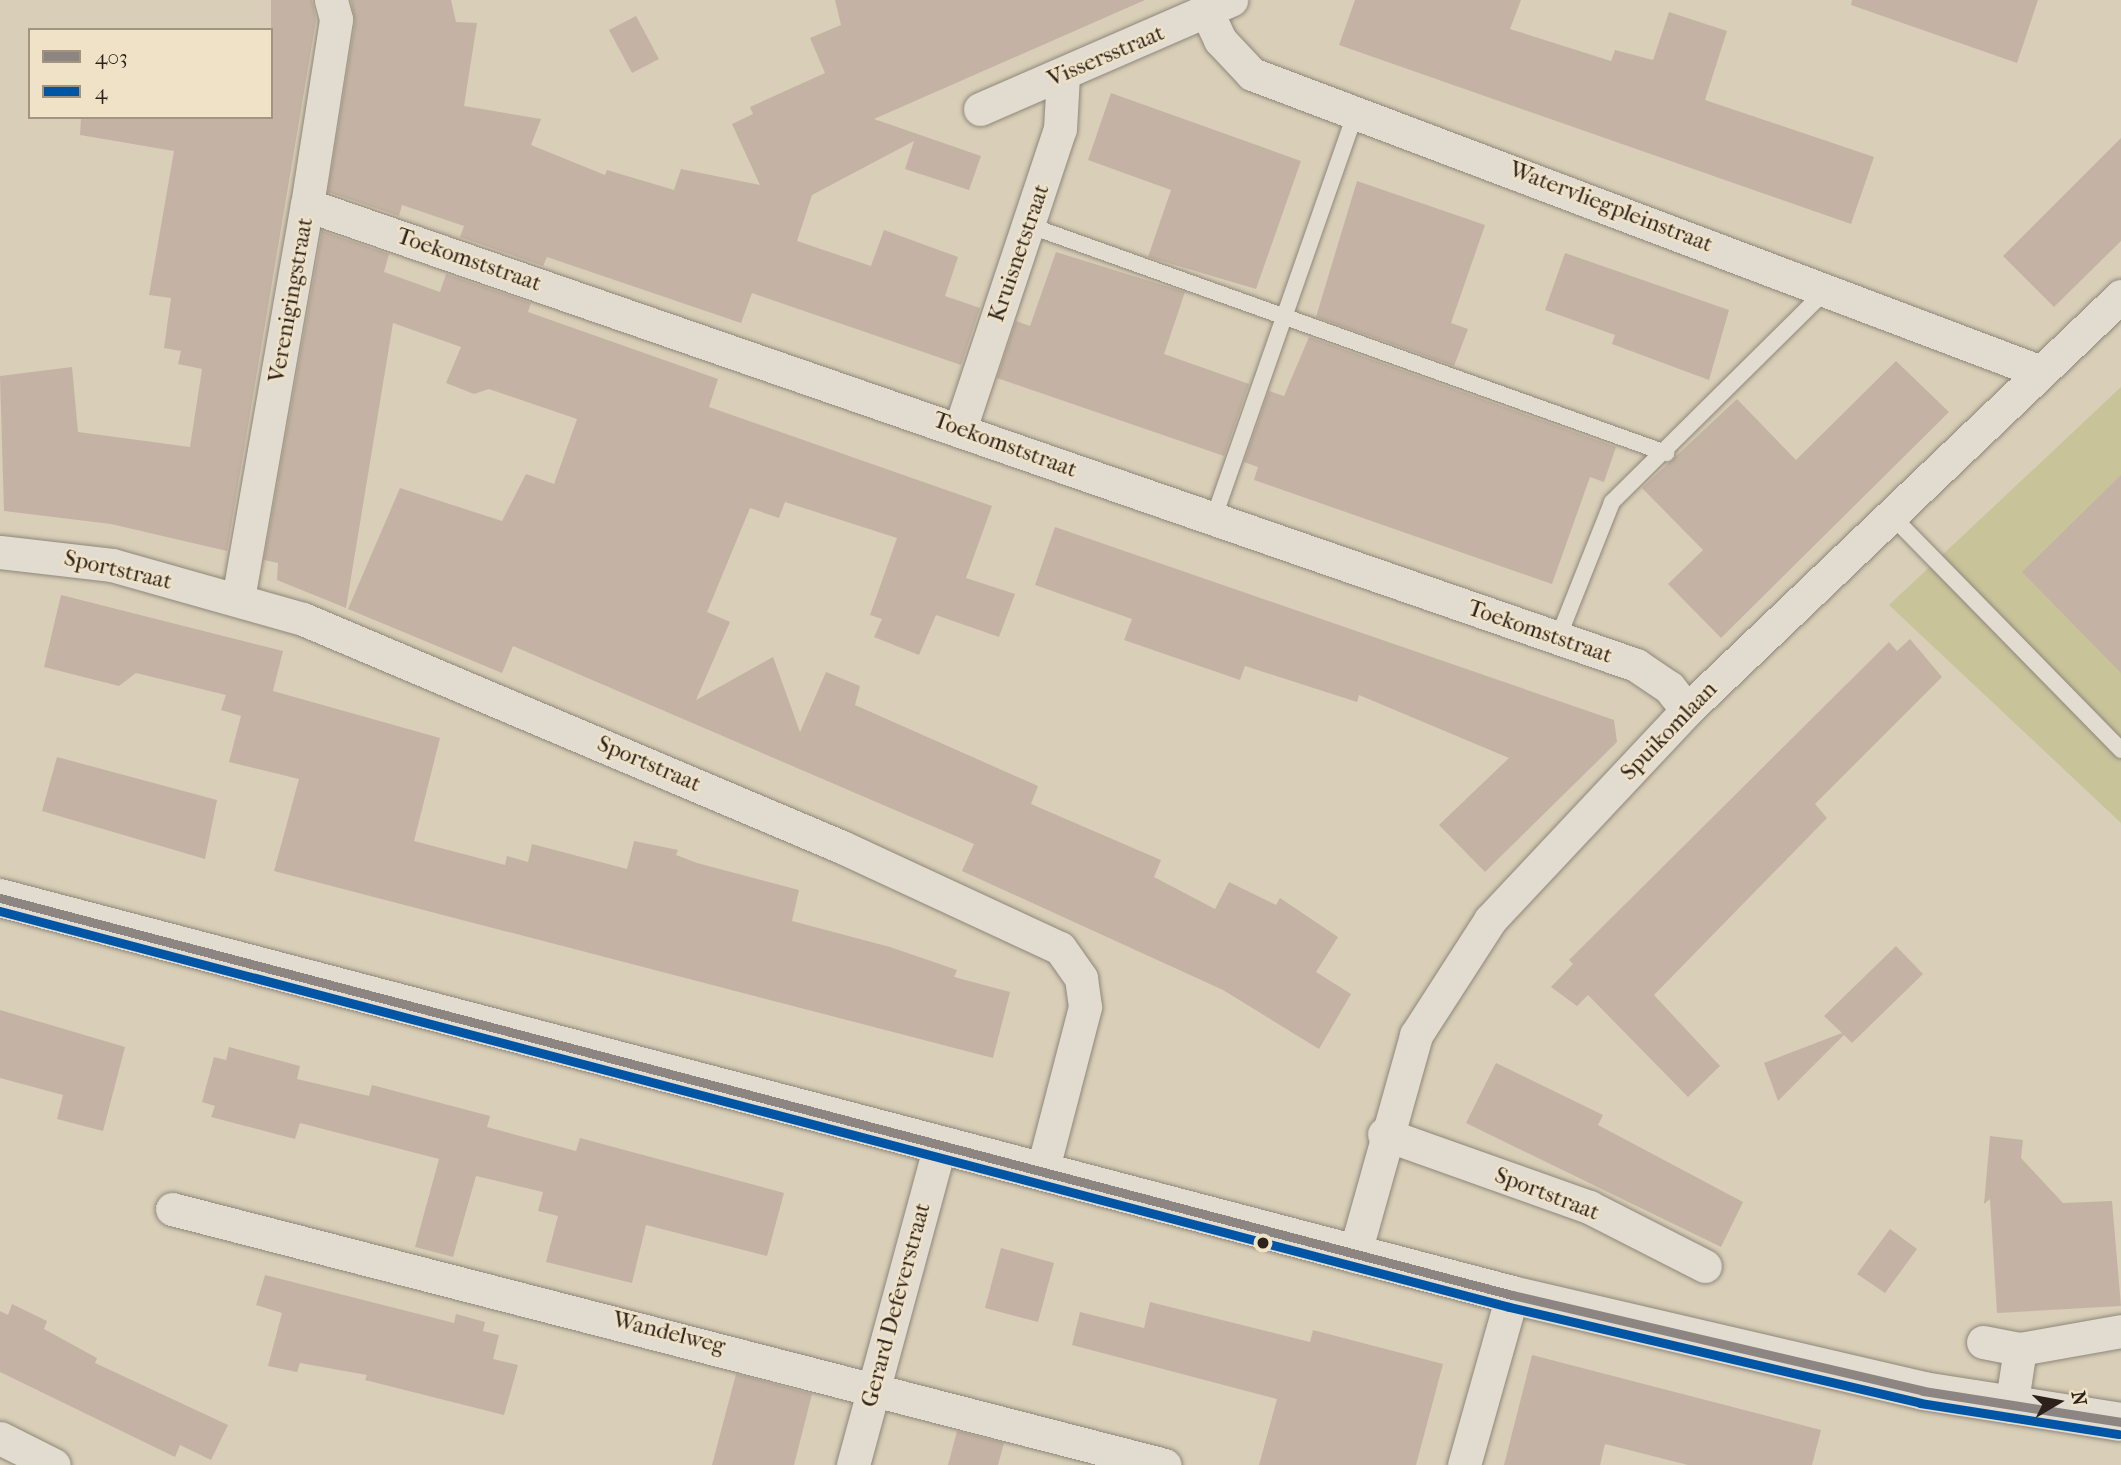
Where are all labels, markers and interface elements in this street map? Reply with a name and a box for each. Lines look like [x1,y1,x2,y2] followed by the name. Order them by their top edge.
[1043,19,1169,93] street label: Vissersstraat
[28,28,273,119] legend
[95,45,128,69] text: 403
[95,80,107,104] text: 4
[1505,155,1717,259] street label: Watervliegpleinstraat
[983,181,1055,325] street label: Kruisnetstraat
[263,215,319,385] street label: Verenigingstraat
[393,222,545,298] street label: Toekomststraat
[929,406,1081,484] street label: Toekomststraat
[61,544,175,596] street label: Sportstraat
[1464,594,1616,670] street label: Toekomststraat
[1615,676,1723,786] street label: Spuikomlaan
[593,730,705,798] street label: Sportstraat
[1491,1161,1603,1227] street label: Sportstraat
[855,1200,937,1410] street label: Gerard Defeverstraat
[1256,1236,1270,1250] unlabelled marker
[610,1306,728,1360] street label: Wandelweg
[2023,1367,2093,1437] north arrow
[2067,1389,2091,1407] text: N

